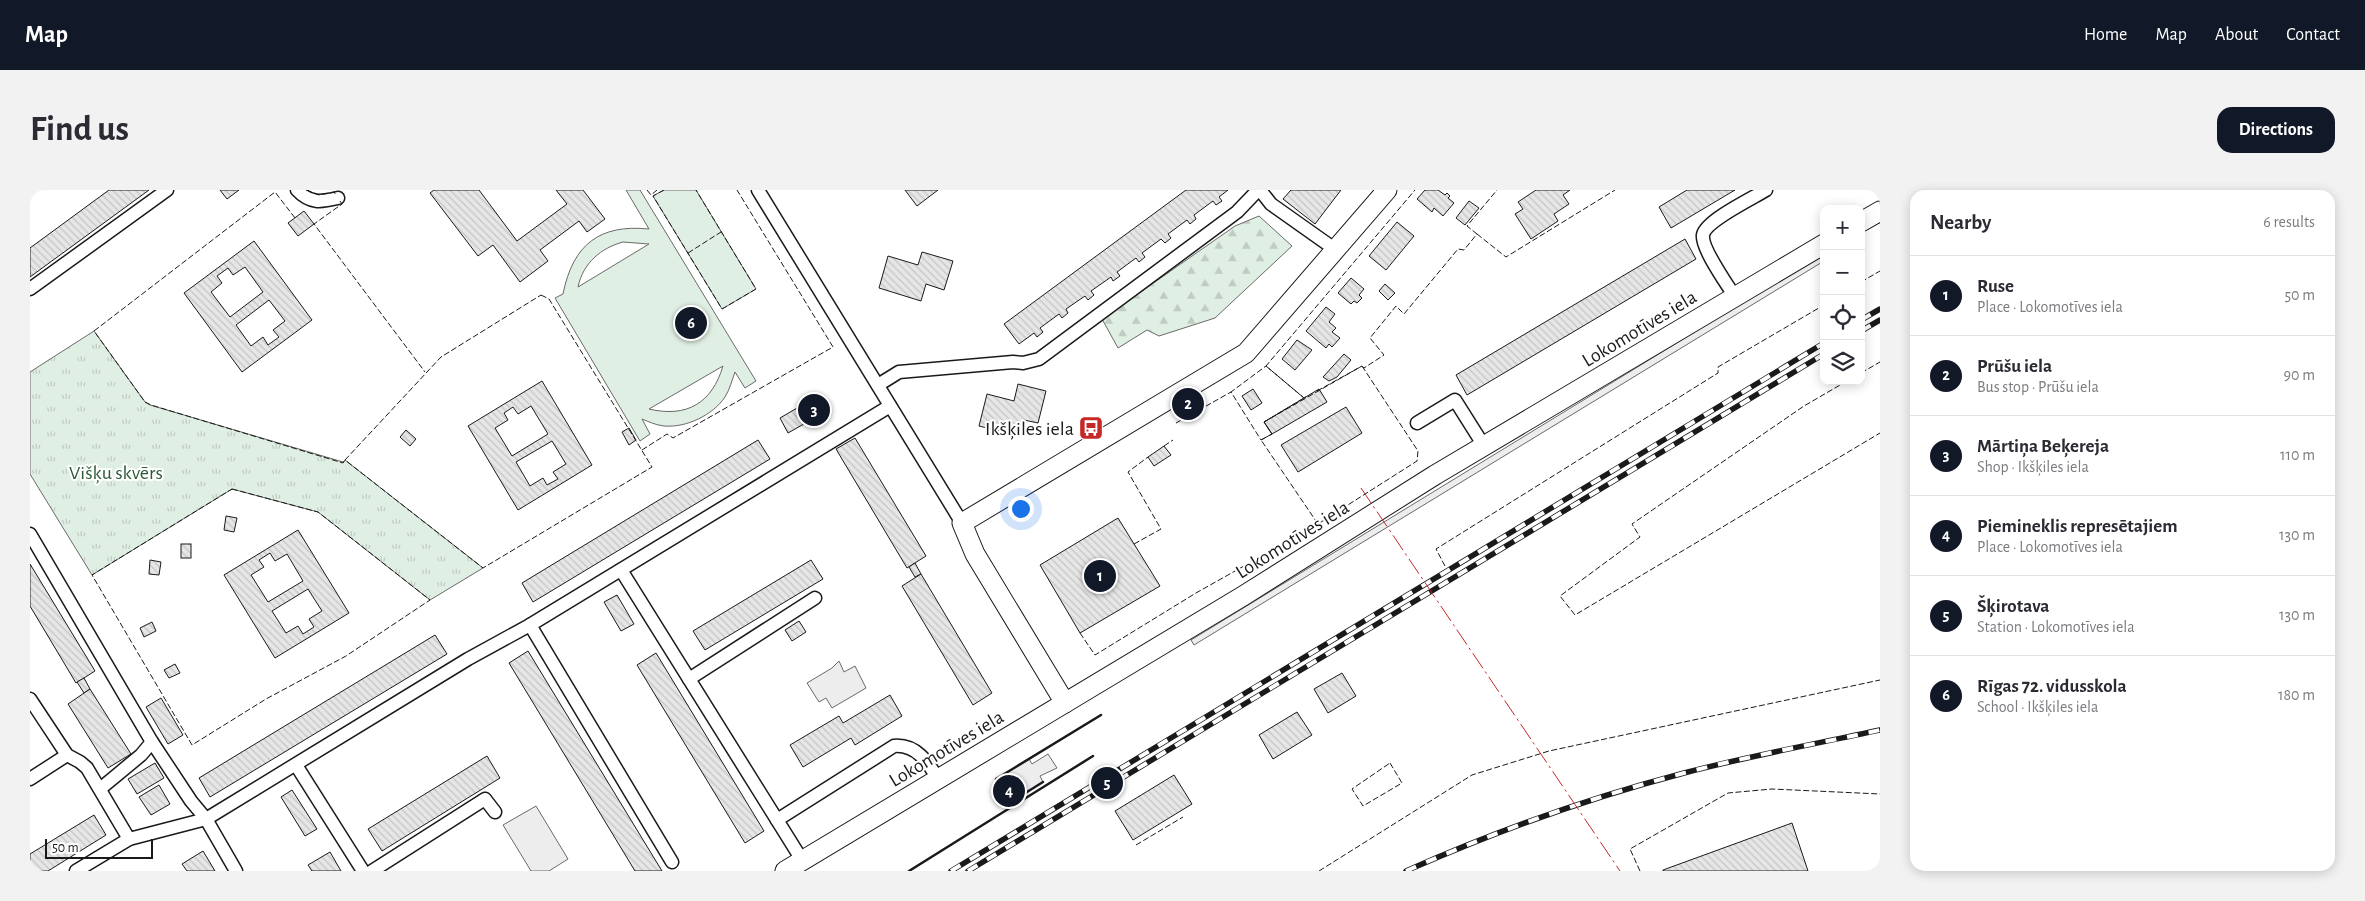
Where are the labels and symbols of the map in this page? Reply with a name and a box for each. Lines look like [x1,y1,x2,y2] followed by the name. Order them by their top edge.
[1579,287,1700,371] street label: Lokomotīves iela
[675,304,707,342] pin: 6
[1172,385,1204,423] pin: 2
[798,391,830,429] pin: 3
[1078,415,1104,441] bus stop icon: Ikšķiles iela
[985,419,1074,440] place label: Ikšķiles iela
[69,463,163,484] park label: Višķu skvērs
[1008,496,1034,522] your location
[1232,497,1353,583] street label: Lokomotīves iela
[1084,557,1116,595] pin: 1
[886,707,1007,791] street label: Lokomotīves iela
[1091,764,1123,802] pin: 5
[993,772,1025,810] pin: 4
[45,836,152,859] scale bar

